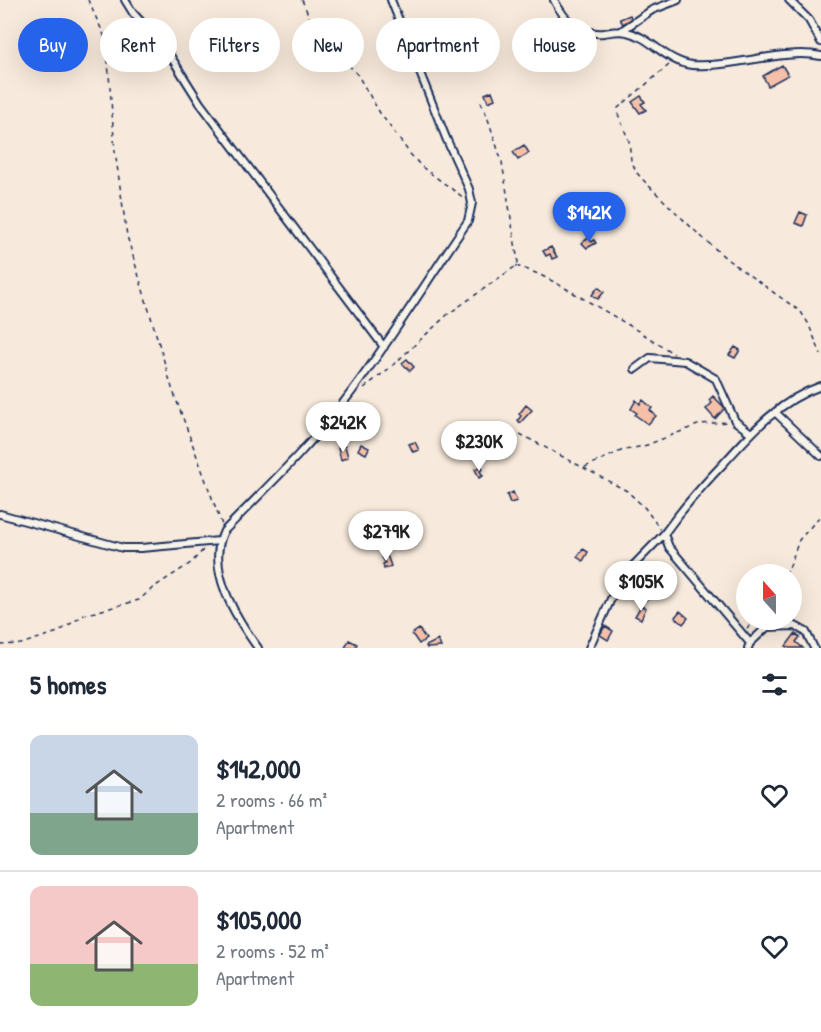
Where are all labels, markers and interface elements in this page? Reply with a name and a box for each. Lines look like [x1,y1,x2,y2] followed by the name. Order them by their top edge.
[18,18,88,72] chip: Buy
[100,18,177,72] chip: Rent
[189,18,280,72] chip: Filters
[292,18,364,72] chip: New
[376,18,500,72] chip: Apartment
[512,18,597,72] chip: House
[547,192,631,243] pin: $142K
[567,198,611,225] text: $142K
[301,402,385,453] pin: $242K
[320,408,366,435] text: $242K
[437,421,521,472] pin: $230K
[455,427,503,454] text: $230K
[344,511,428,562] pin: $279K
[362,517,410,544] text: $279K
[599,561,683,612] pin: $105K
[736,564,802,630] north arrow
[736,564,802,630] map controls
[618,567,664,594] text: $105K
[30,667,106,702] text: 5 homes
[758,668,791,701] icon: filters
[216,751,301,786] text: $142,000
[78,759,150,831] icon: home
[758,779,791,812] icon: heart
[216,786,327,813] text: 2 rooms · 66 m²
[216,813,294,840] text: Apartment
[216,902,301,937] text: $105,000
[78,910,150,982] icon: home
[758,930,791,963] icon: heart
[216,937,329,964] text: 2 rooms · 52 m²
[216,964,294,991] text: Apartment

